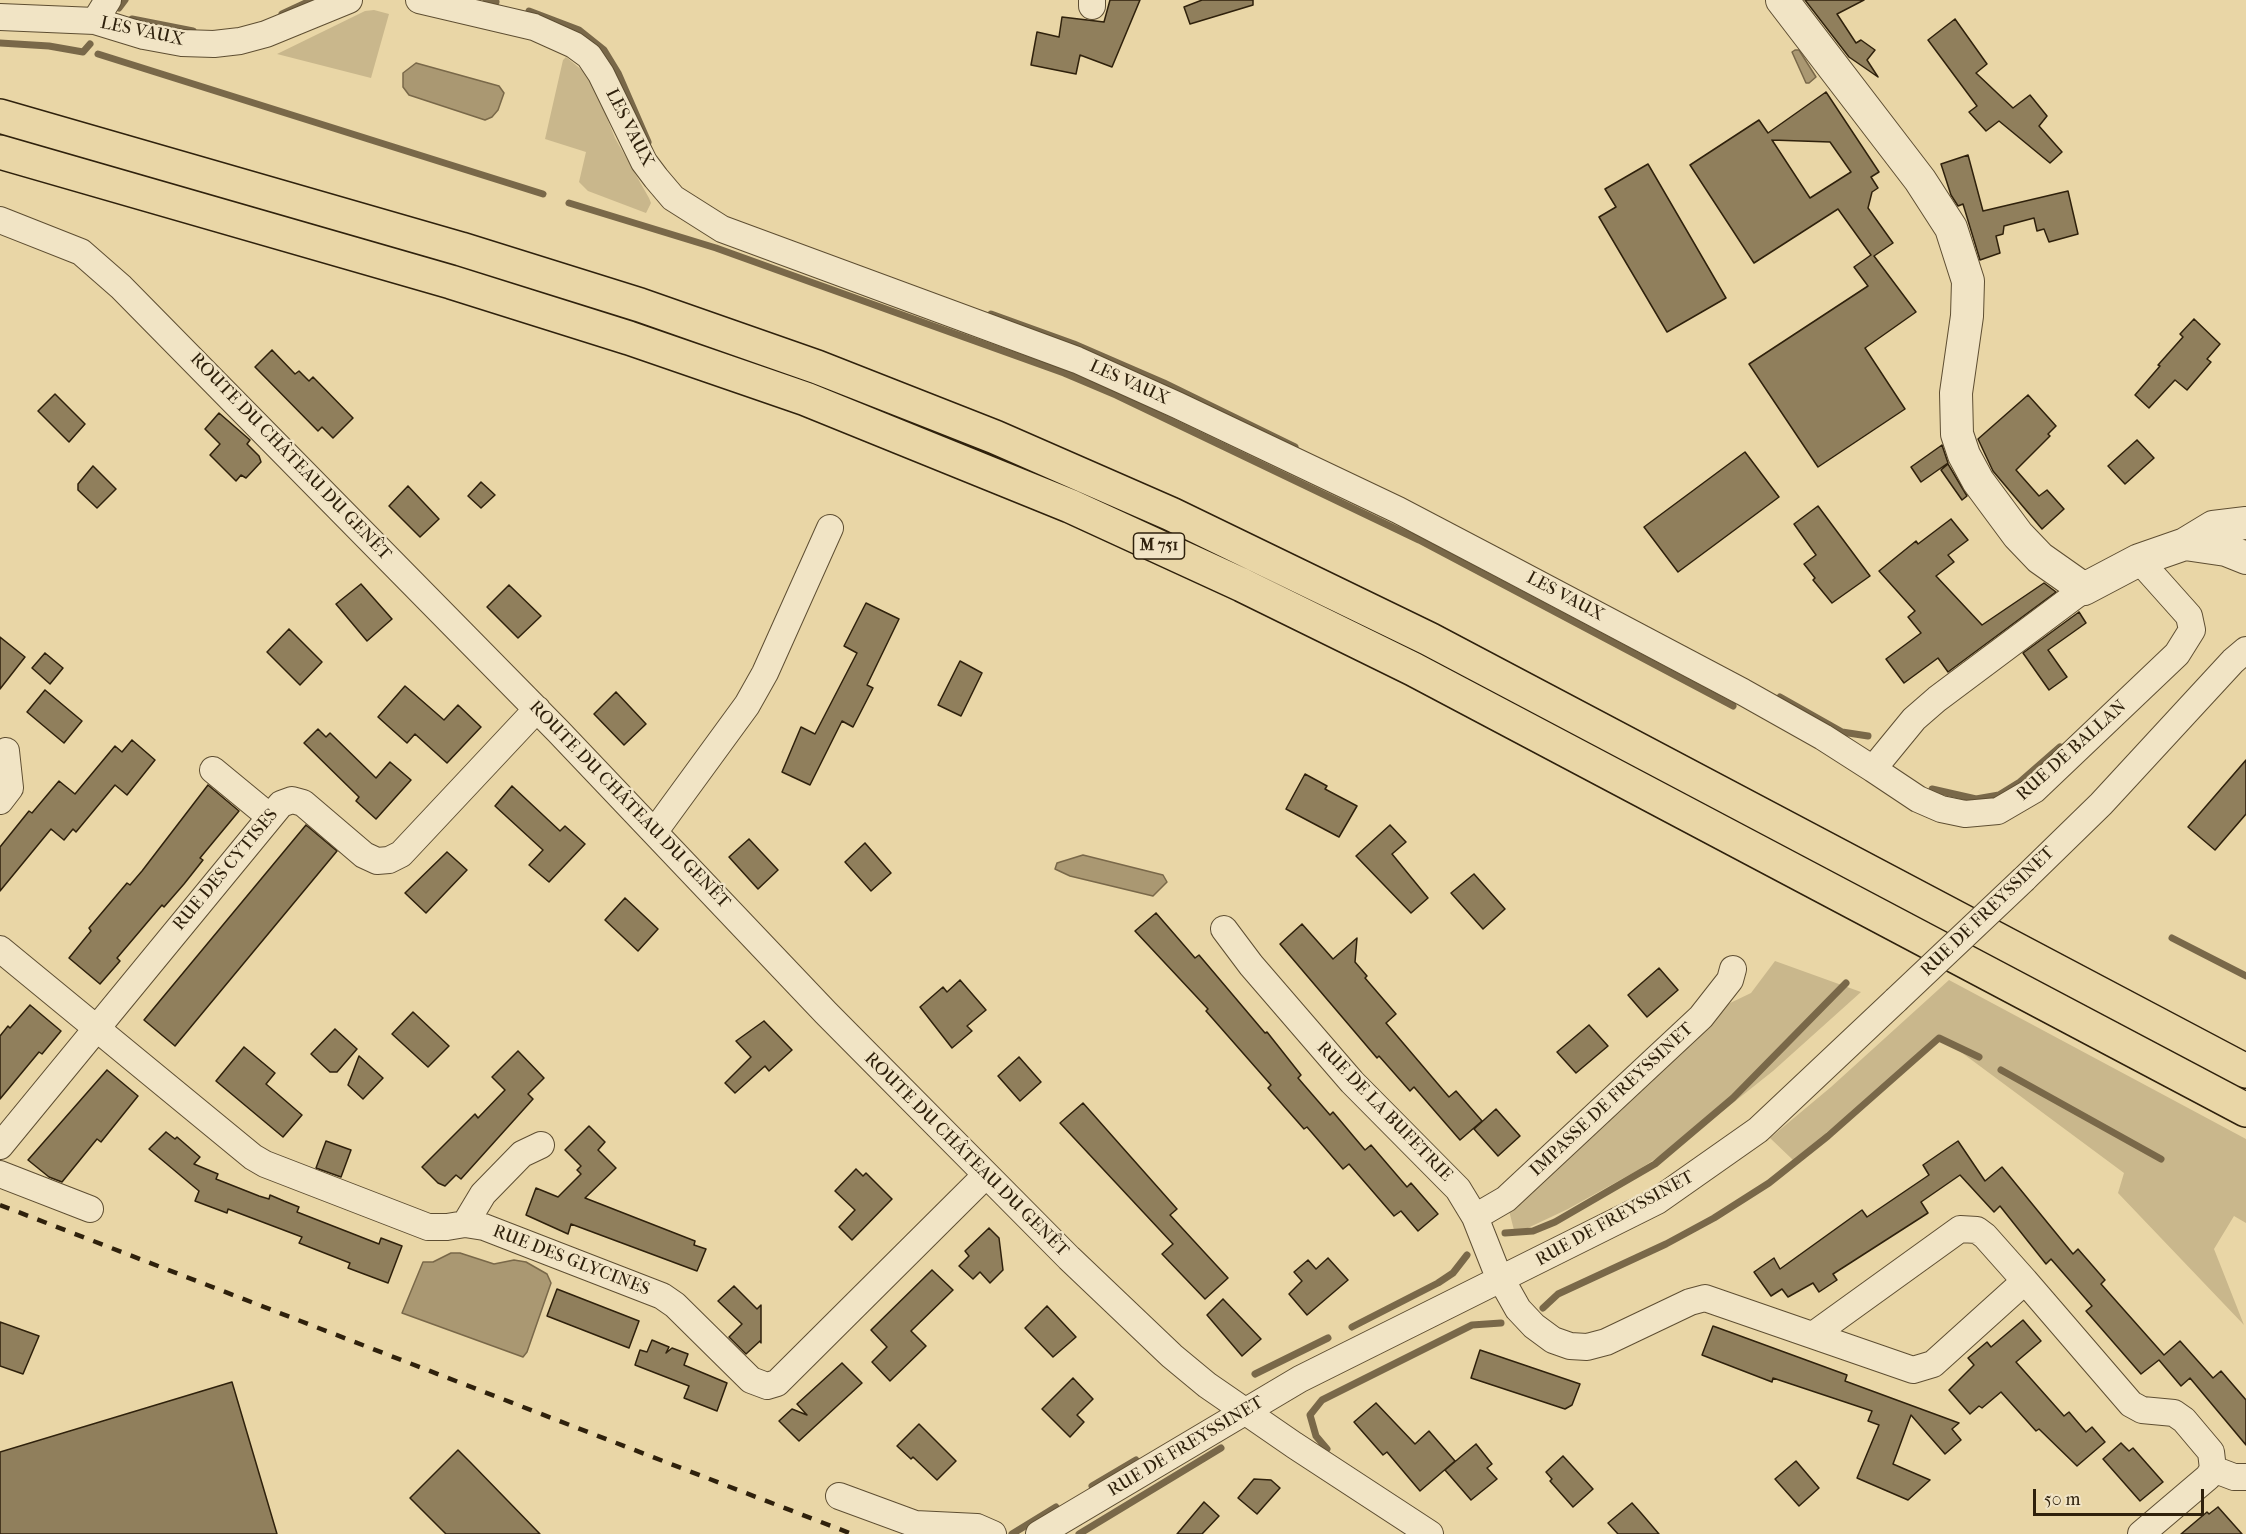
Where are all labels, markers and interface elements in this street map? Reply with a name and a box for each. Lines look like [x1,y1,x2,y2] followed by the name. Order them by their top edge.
[98,13,186,51] street label: LES VAUX
[600,85,658,171] street label: LES VAUX
[185,349,395,565] street label: ROUTE DU CHÂTEAU DU GENÊT
[1086,356,1172,410] street label: LES VAUX
[1134,533,1184,559] road number: M 751
[1522,568,1608,626] street label: LES VAUX
[2013,696,2131,806] street label: RUE DE BALLAN
[524,697,734,913] street label: ROUTE DU CHÂTEAU DU GENÊT
[169,805,283,935] street label: RUE DES CYTISES
[1917,842,2059,982] street label: RUE DE FREYSSINET
[1526,1019,1698,1181] street label: IMPASSE DE FREYSSINET
[1312,1038,1456,1186] street label: RUE DE LA BUFETRIE
[859,1048,1073,1262] street label: ROUTE DU CHÂTEAU DU GENÊT
[1532,1166,1698,1272] street label: RUE DE FREYSSINET
[489,1221,653,1301] street label: RUE DES GLYCINES
[1104,1392,1268,1502] street label: RUE DE FREYSSINET
[2036,1477,2207,1515] scale bar
[2044,1489,2080,1510] text: 50 m

